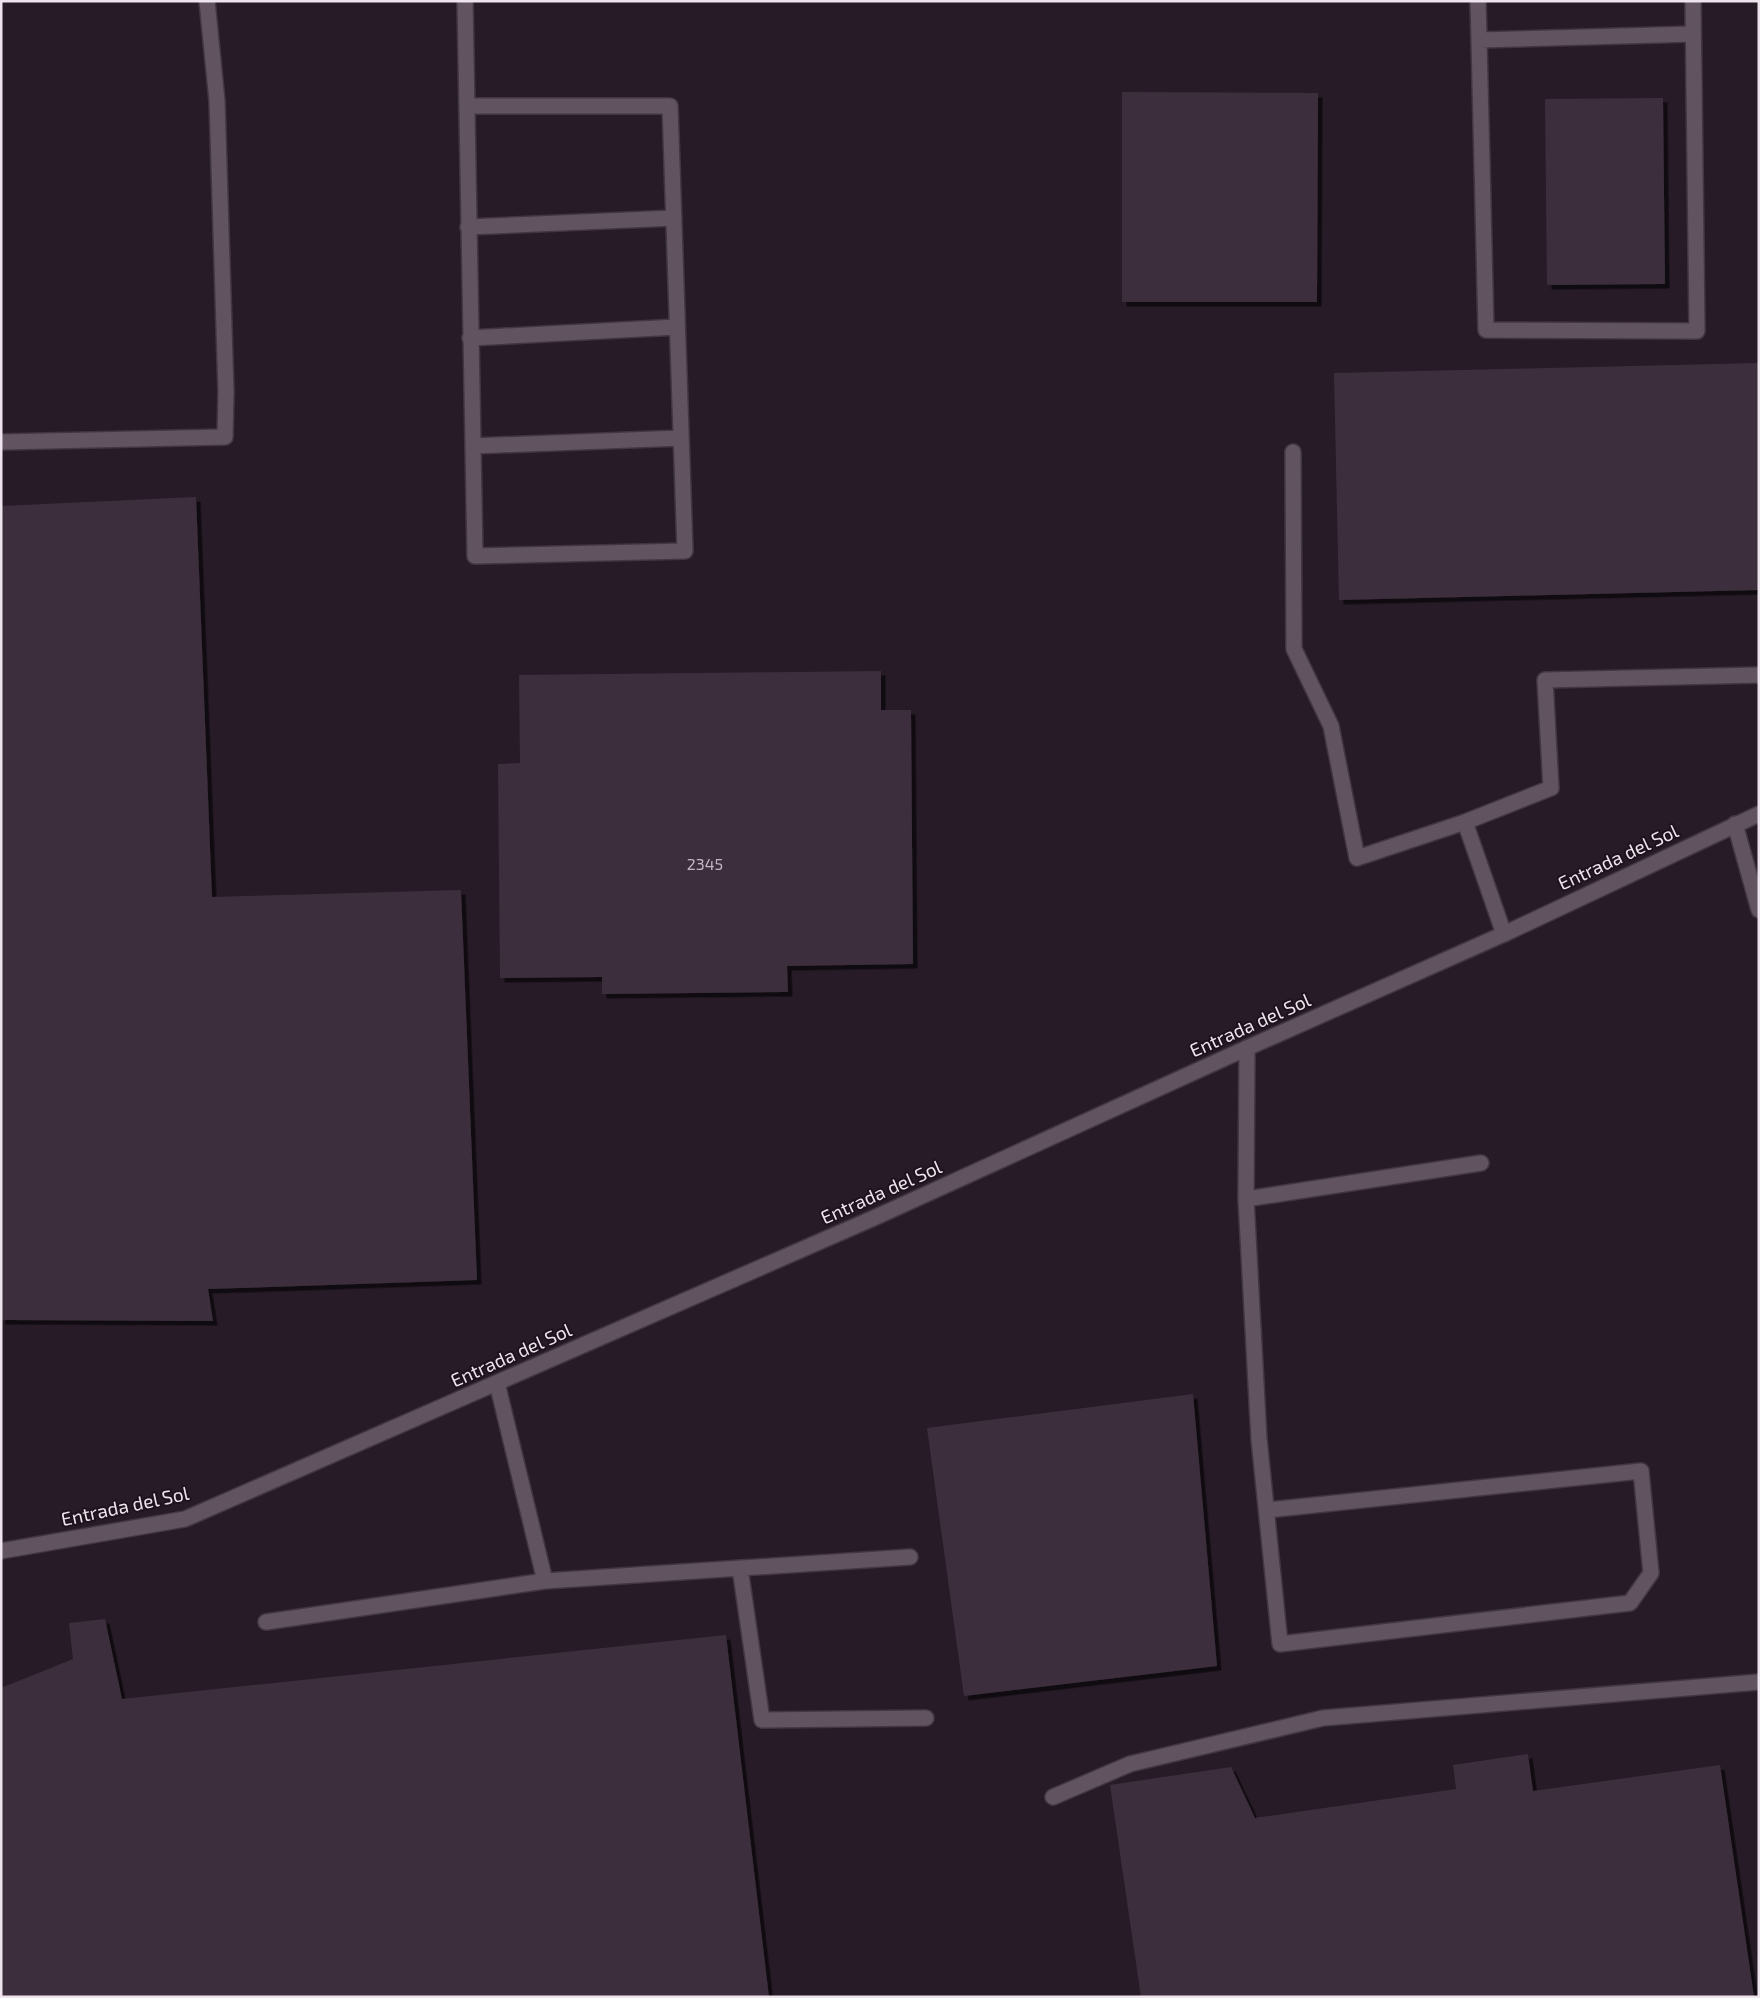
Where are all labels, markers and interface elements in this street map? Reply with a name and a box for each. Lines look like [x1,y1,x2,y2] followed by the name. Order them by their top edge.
[1554,818,1682,894] street label: Entrada del Sol
[687,854,723,873] house number: 2345
[1186,987,1314,1062] street label: Entrada del Sol
[817,1154,945,1229] street label: Entrada del Sol
[447,1317,575,1392] street label: Entrada del Sol
[59,1481,191,1530] street label: Entrada del Sol

